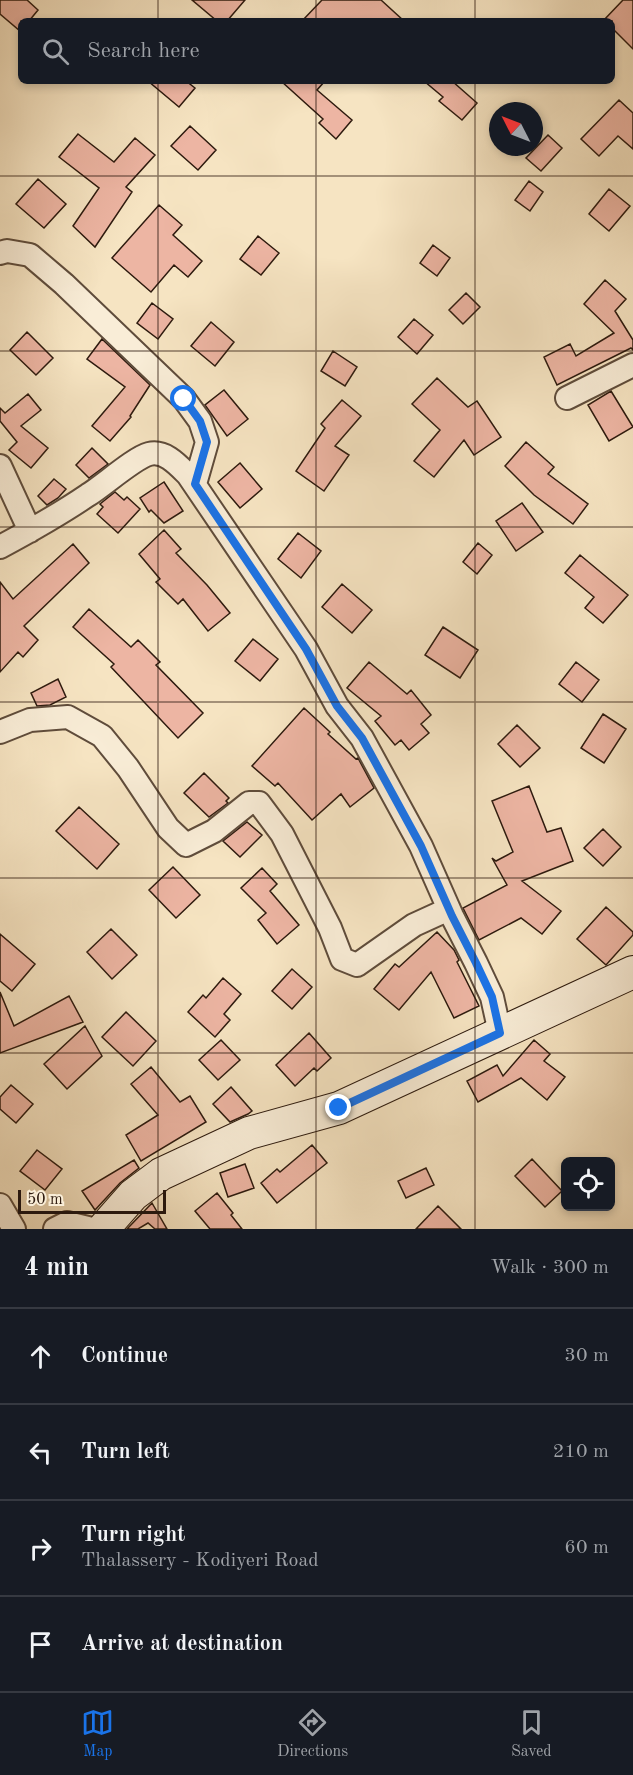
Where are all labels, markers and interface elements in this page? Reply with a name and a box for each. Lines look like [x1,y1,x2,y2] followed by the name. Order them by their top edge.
[18,18,615,84] search box
[39,35,72,68] icon: search
[87,40,200,62] text: Search here
[489,102,543,156] north arrow
[170,385,196,411] route start
[325,1094,351,1120] route end
[561,1157,615,1211] map controls
[561,1157,615,1211] button: locate
[18,1187,166,1214] scale bar
[27,1192,63,1208] text: 50 m
[24,1255,89,1281] text: 4 min
[490,1258,609,1278] text: Walk · 300 m
[24,1340,57,1373] icon: ahead
[81,1345,168,1367] text: Continue
[564,1346,609,1366] text: 30 m
[24,1436,57,1469] icon: left
[81,1441,170,1463] text: Turn left
[553,1442,609,1462] text: 210 m
[81,1524,185,1546] text: Turn right
[24,1532,57,1565] icon: right
[564,1538,609,1558] text: 60 m
[81,1551,319,1571] text: Thalassery - Kodiyeri Road
[24,1628,57,1661] icon: arrive
[81,1633,283,1655] text: Arrive at destination
[81,1706,114,1762] tab: Map
[277,1706,348,1762] tab: Directions
[511,1706,552,1762] tab: Saved

